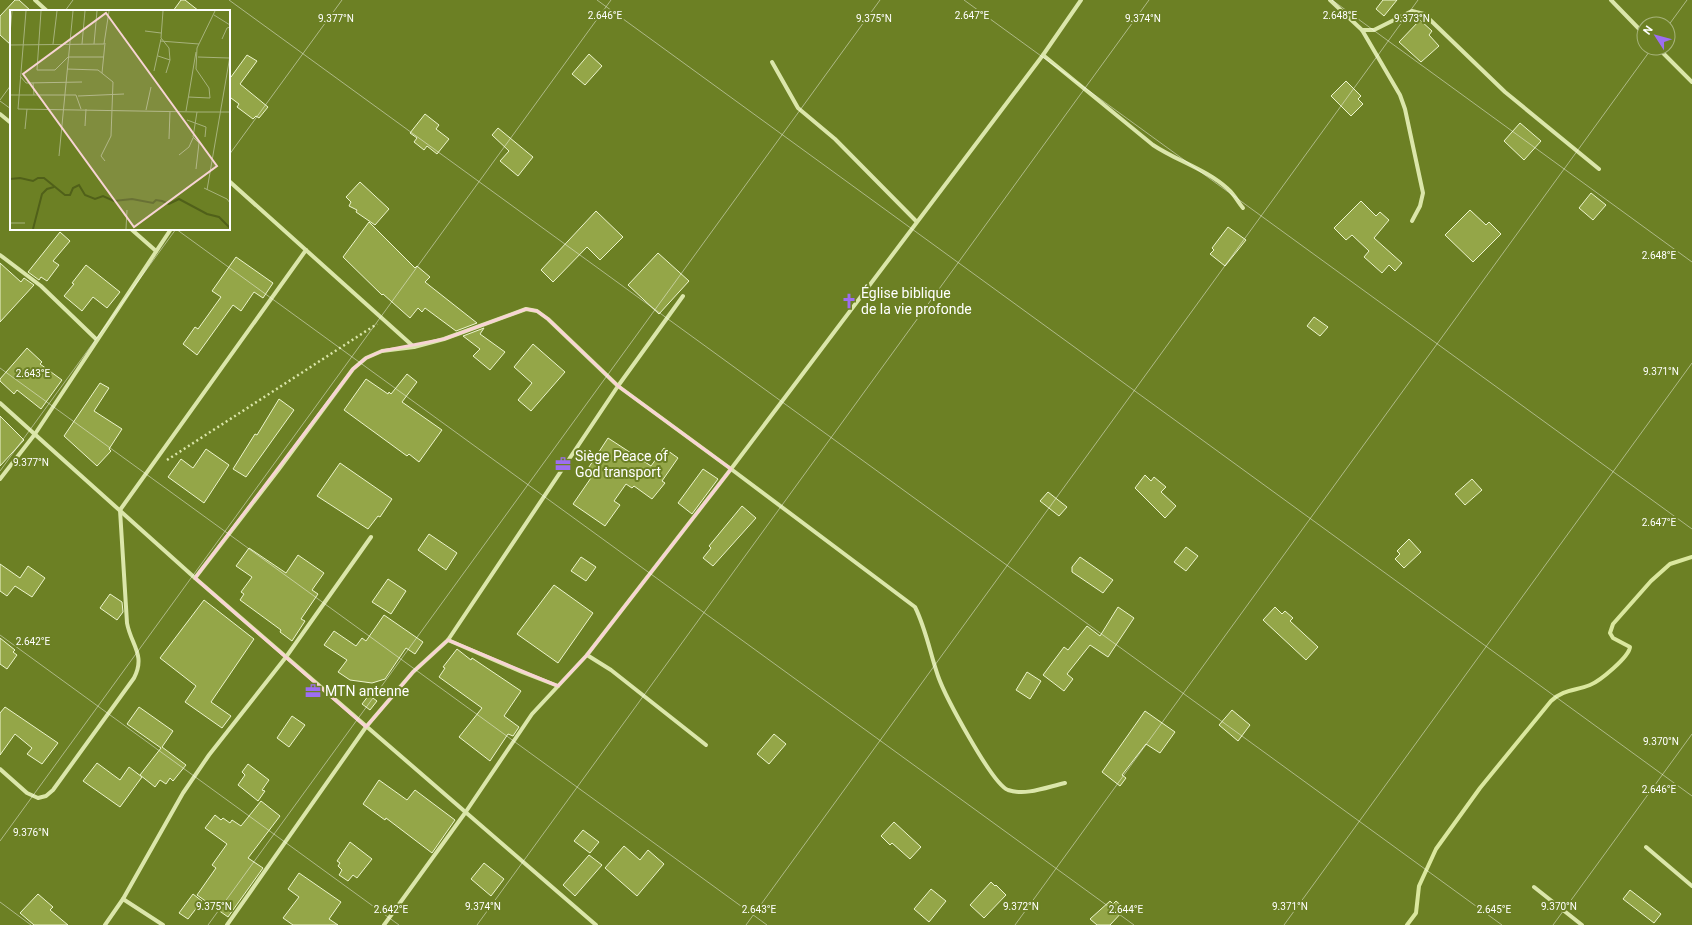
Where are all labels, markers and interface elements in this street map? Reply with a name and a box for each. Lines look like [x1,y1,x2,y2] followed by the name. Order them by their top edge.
[10,10,230,230] inset map
[588,10,623,21] text: 2.646°E
[955,10,990,21] text: 2.647°E
[1323,10,1358,21] text: 2.648°E
[318,13,354,24] text: 9.377°N
[856,13,892,24] text: 9.375°N
[1125,13,1161,24] text: 9.374°N
[1394,13,1430,24] text: 9.373°N
[1636,16,1676,56] north arrow
[1641,23,1656,37] text: N
[1642,250,1677,261] text: 2.648°E
[861,284,972,317] place label: Église biblique de la vie profonde
[840,292,858,310] church icon: Église biblique de la vie profonde
[1643,366,1679,377] text: 9.371°N
[16,368,51,379] text: 2.643°E
[575,448,668,480] place label: Siège Peace of God transport
[554,455,572,473] office icon: Siège Peace of God transport
[13,457,49,468] text: 9.377°N
[1642,517,1677,528] text: 2.647°E
[16,636,51,647] text: 2.642°E
[304,682,322,700] office icon: MTN antenne
[325,683,409,699] place label: MTN antenne
[1643,736,1679,747] text: 9.370°N
[1642,784,1677,795] text: 2.646°E
[13,827,49,838] text: 9.376°N
[196,901,232,912] text: 9.375°N
[465,901,501,912] text: 9.374°N
[1003,901,1039,912] text: 9.372°N
[1272,901,1308,912] text: 9.371°N
[1541,901,1577,912] text: 9.370°N
[374,904,409,915] text: 2.642°E
[742,904,777,915] text: 2.643°E
[1109,904,1144,915] text: 2.644°E
[1477,904,1512,915] text: 2.645°E

